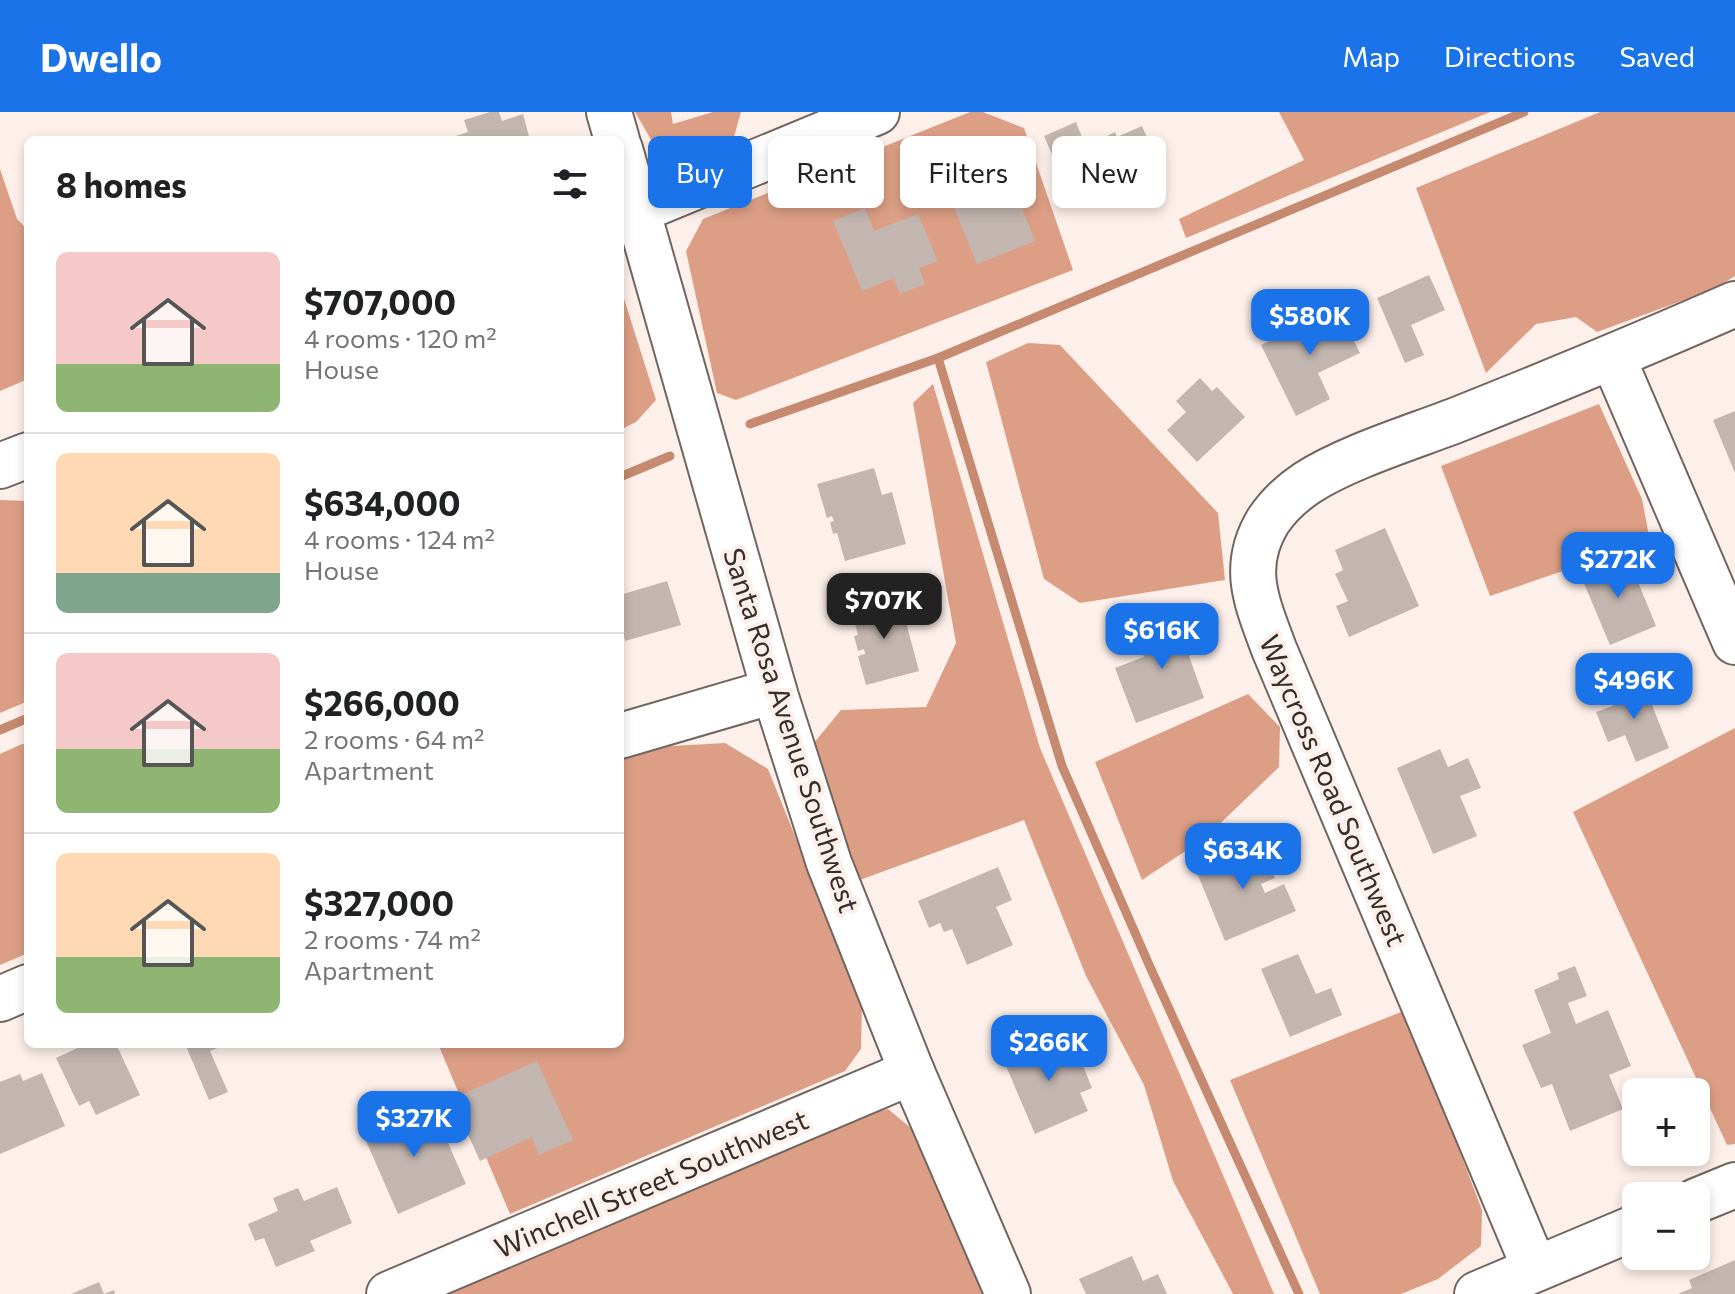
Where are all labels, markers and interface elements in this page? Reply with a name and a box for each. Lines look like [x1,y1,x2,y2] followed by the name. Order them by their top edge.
[40,33,162,80] text: Dwello
[1342,39,1400,73] text: Map
[1444,39,1575,73] text: Directions
[1619,39,1695,73] text: Saved
[648,136,752,208] chip: Buy
[768,136,884,208] chip: Rent
[900,136,1036,208] chip: Filters
[1052,136,1166,208] chip: New
[548,162,592,206] icon: filters
[56,163,187,205] text: 8 homes
[304,280,456,322] text: $707,000
[120,284,216,380] icon: home
[1254,289,1366,357] pin: $580K
[1269,299,1351,330] text: $580K
[304,322,497,353] text: 4 rooms · 120 m²
[304,353,379,384] text: House
[304,481,461,523] text: $634,000
[120,485,216,581] icon: home
[304,523,495,554] text: 4 rooms · 124 m²
[1562,532,1674,600] pin: $272K
[1580,542,1656,573] text: $272K
[717,543,867,917] street label: Santa Rosa Avenue Southwest
[304,554,379,585] text: House
[828,573,940,641] pin: $707K
[845,583,923,614] text: $707K
[1106,603,1218,671] pin: $616K
[1124,613,1200,644] text: $616K
[1253,629,1415,951] street label: Waycross Road Southwest
[1578,653,1690,721] pin: $496K
[1593,663,1675,694] text: $496K
[304,681,460,723] text: $266,000
[120,685,216,781] icon: home
[304,723,485,754] text: 2 rooms · 64 m²
[304,754,434,785] text: Apartment
[1187,823,1299,891] pin: $634K
[1203,833,1283,864] text: $634K
[304,881,454,923] text: $327,000
[120,885,216,981] icon: home
[304,923,481,954] text: 2 rooms · 74 m²
[304,954,434,985] text: Apartment
[993,1015,1105,1083] pin: $266K
[1009,1025,1089,1056] text: $266K
[1622,1078,1710,1270] map controls
[1622,1078,1710,1166] button: +
[358,1091,470,1159] pin: $327K
[375,1101,453,1132] text: $327K
[489,1101,813,1265] street label: Winchell Street Southwest
[1622,1182,1710,1270] button: −

